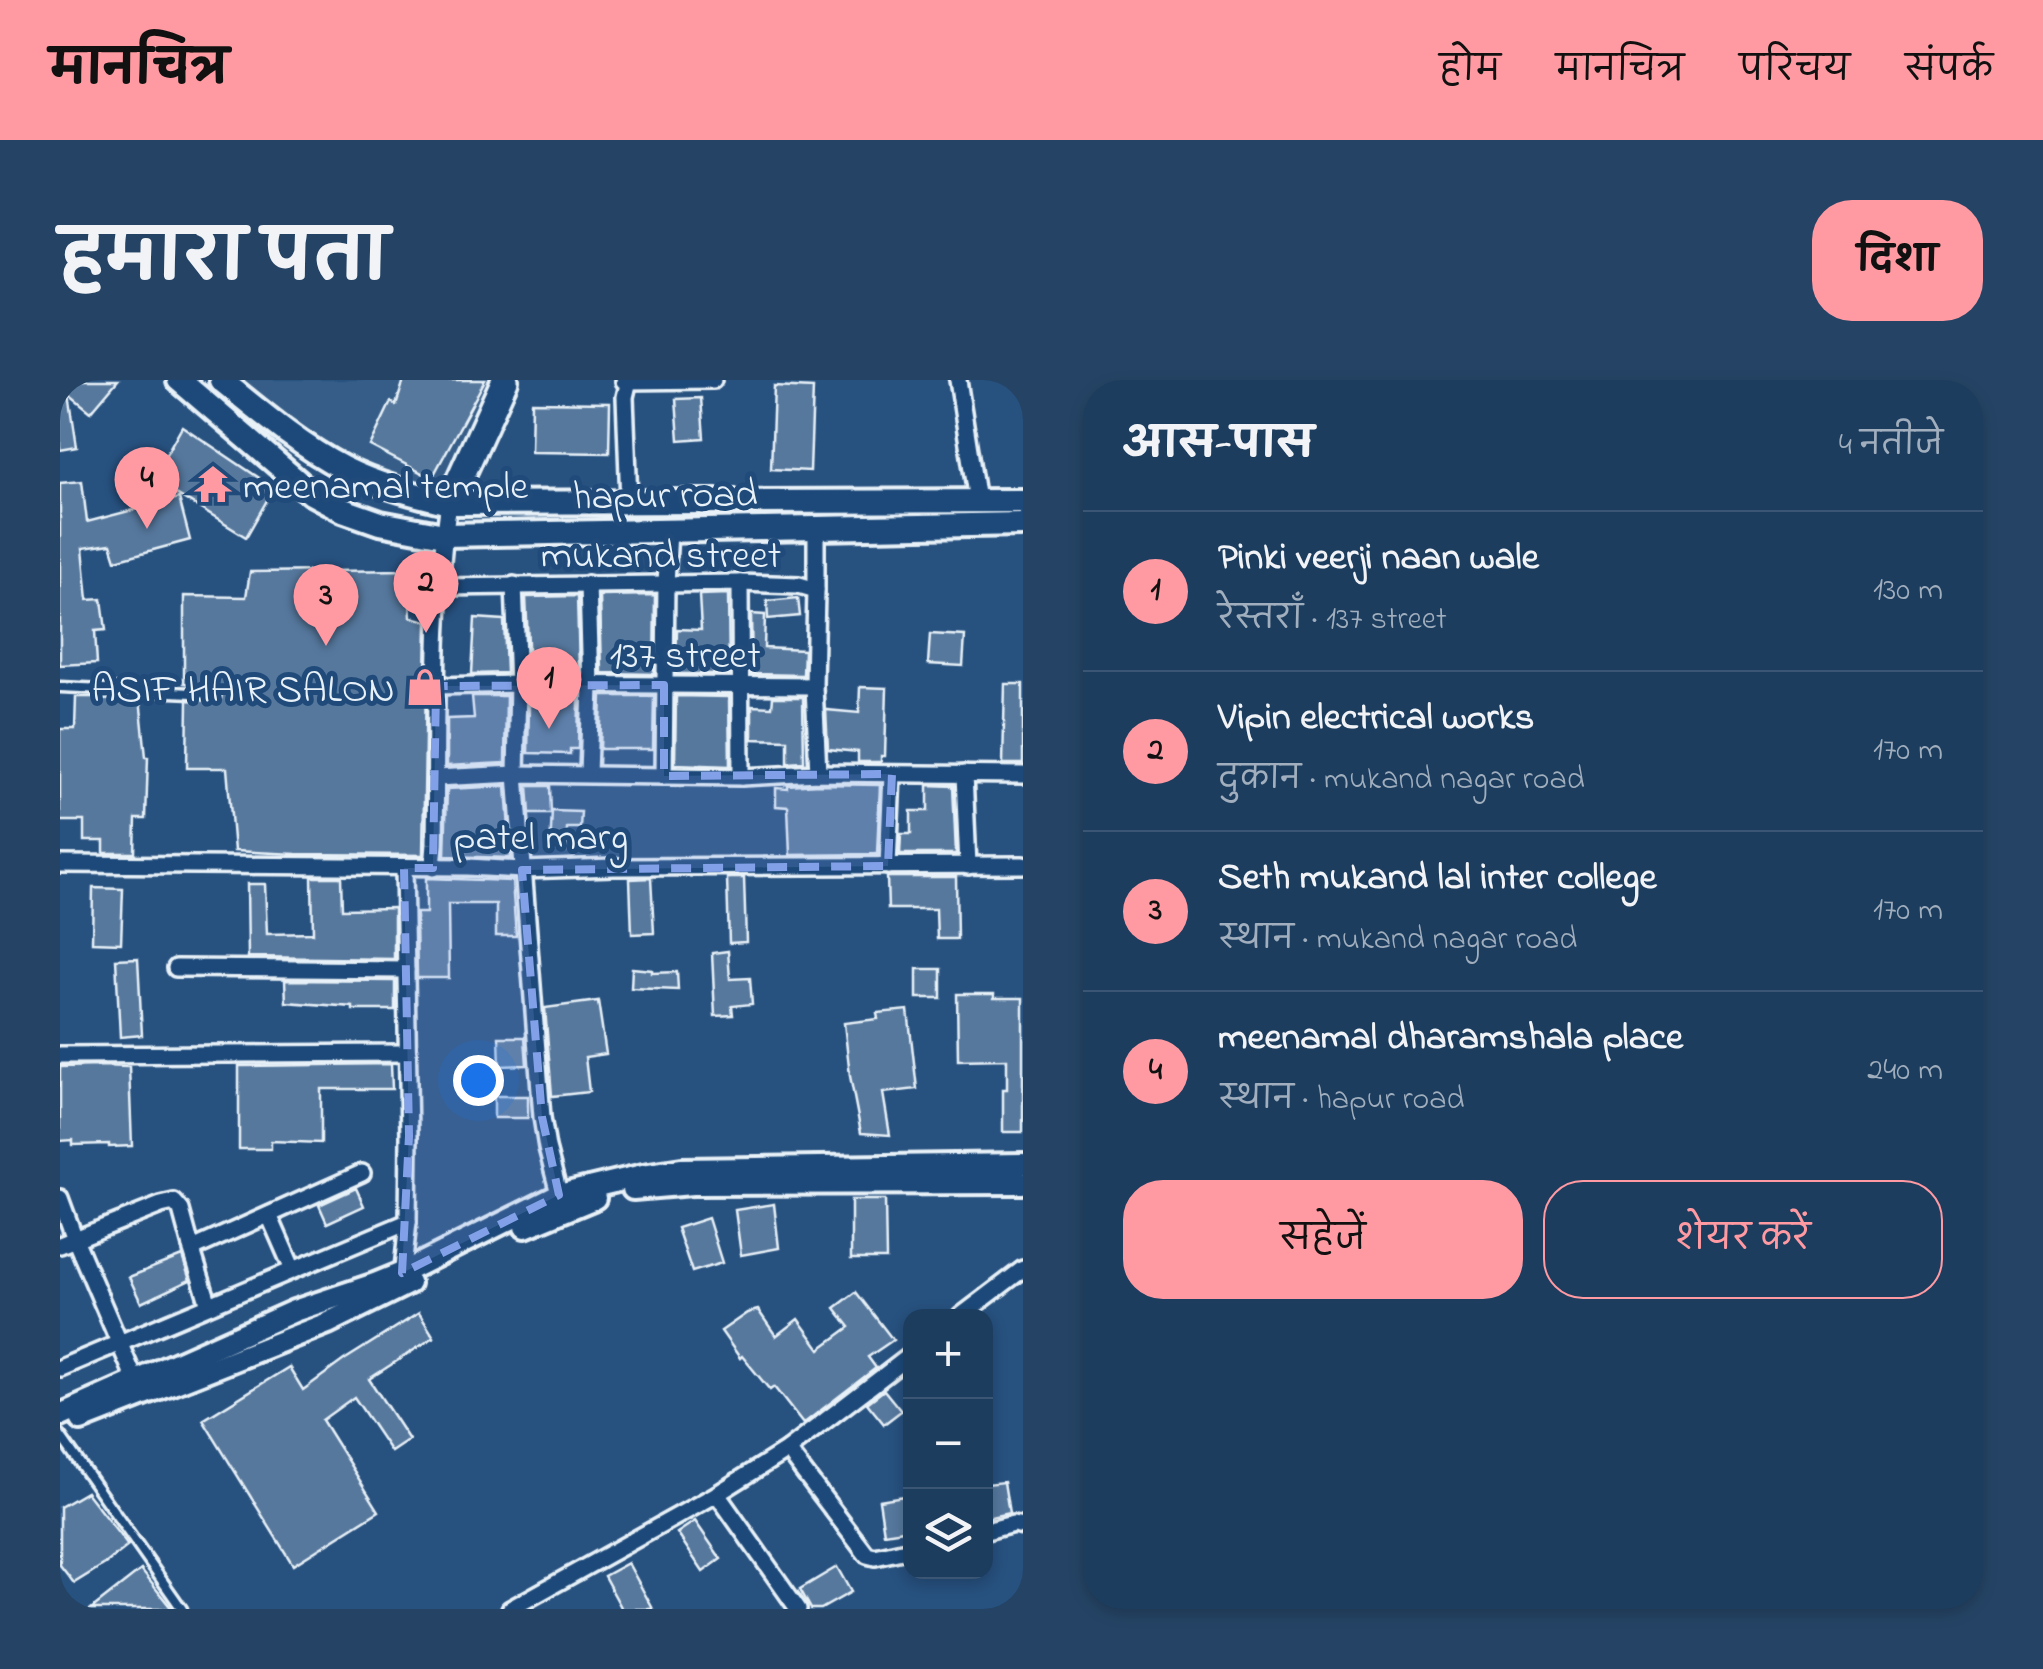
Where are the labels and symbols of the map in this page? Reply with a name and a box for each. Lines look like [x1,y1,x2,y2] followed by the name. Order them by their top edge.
[114,446,180,529] pin: 4
[243,459,528,518] place label: meenamal temple
[192,463,234,505] temple icon: meenamal temple
[572,466,758,529] street label: hapur road
[541,528,781,587] street label: mukand street
[394,550,458,633] pin: 2
[294,564,358,646] pin: 3
[609,628,761,687] street label: 137 street
[516,646,582,729] pin: 1
[92,662,395,721] place label: ASIF HAIR SALON
[404,666,446,708] shop icon: ASIF HAIR SALON
[454,810,628,869] street label: patel marg
[453,1055,504,1106] your location

